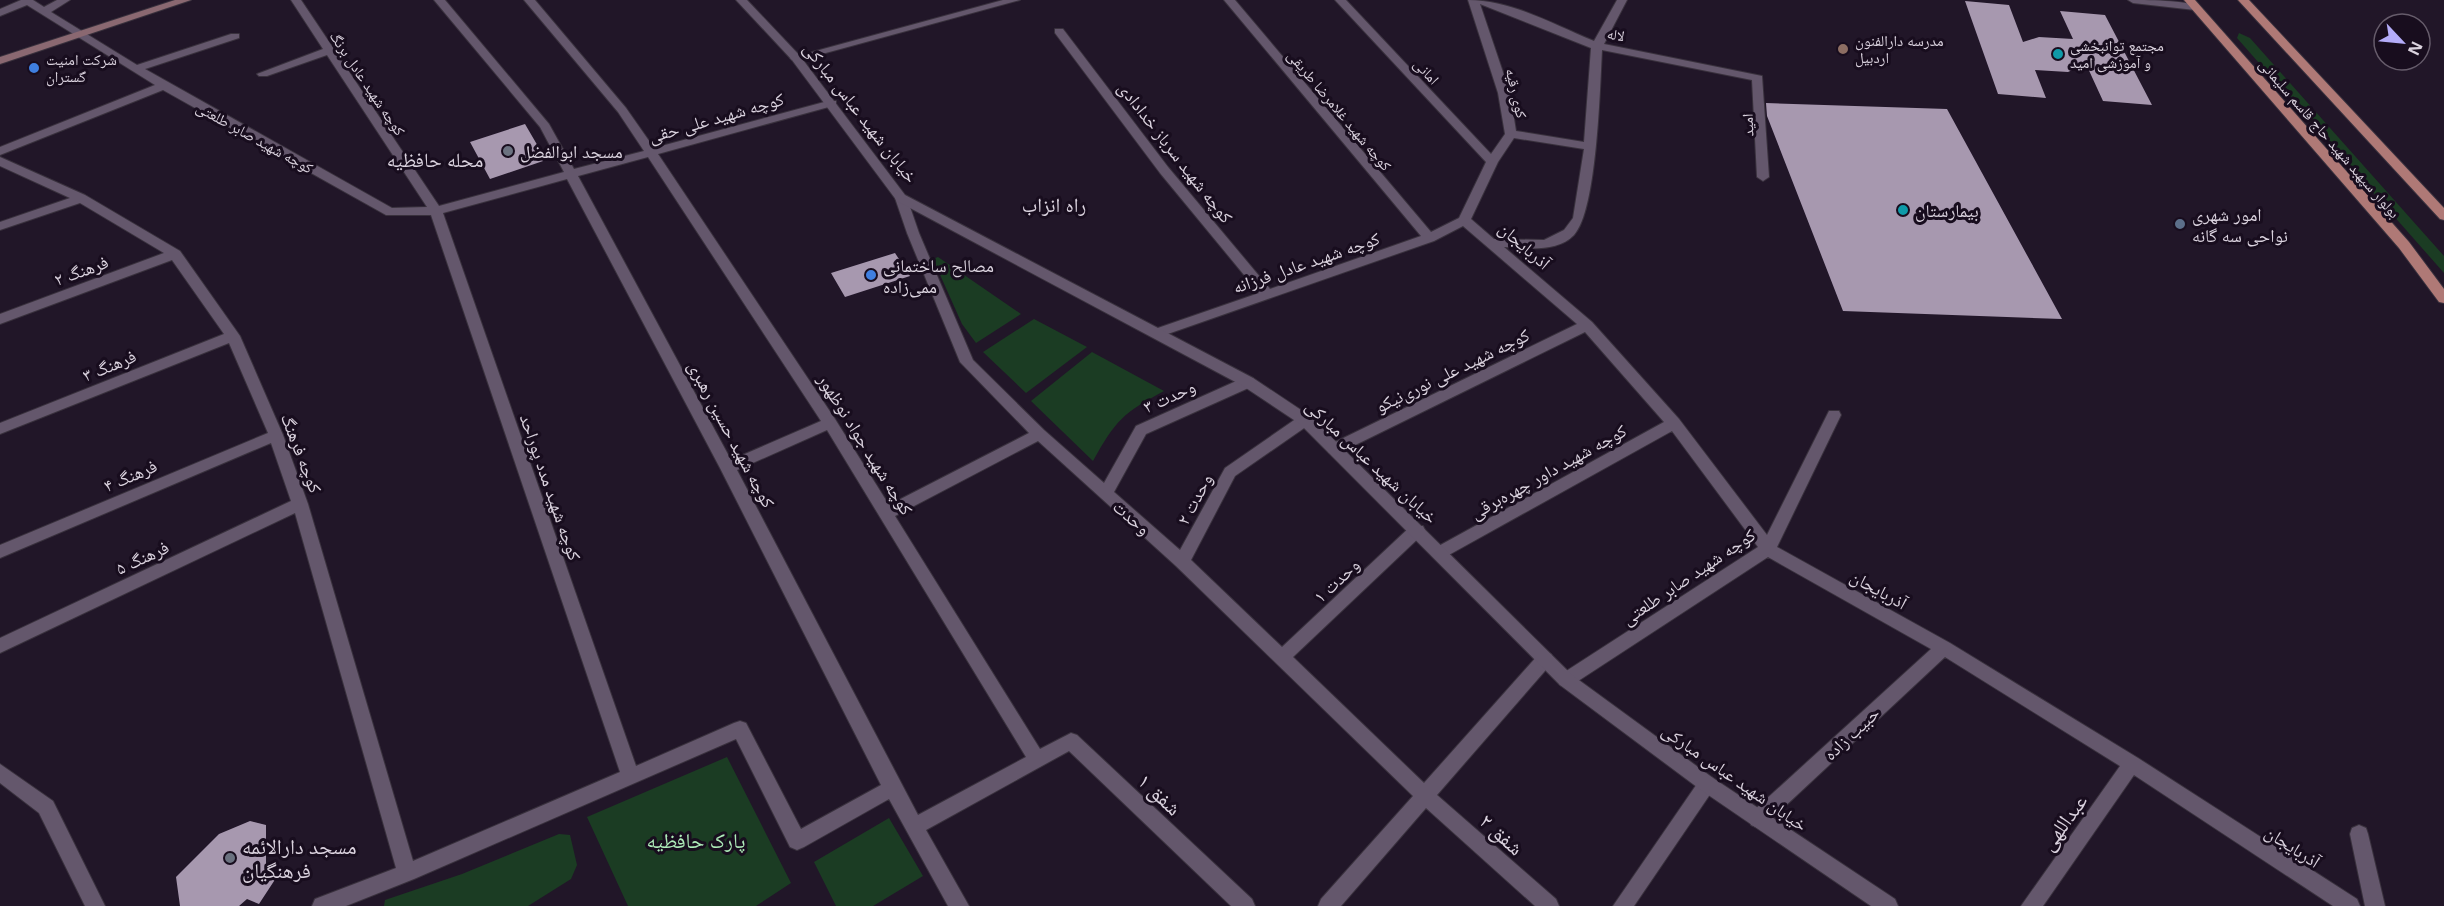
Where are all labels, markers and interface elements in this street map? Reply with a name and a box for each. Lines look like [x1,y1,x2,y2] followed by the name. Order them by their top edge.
[2372,12,2432,72] north arrow
[1605,22,1627,46] street label: لاله
[325,27,410,140] street label: کوچه شهید عادل برنگ
[1855,30,1944,68] place label: مدرسه دارالفنون اردبیل
[2070,35,2164,73] place label: مجتمع توانبخشی و آموزشی امید
[799,37,923,187] street label: خیابان شهید عباس مبارکی
[2403,38,2428,59] text: N
[1836,42,1850,56] marker: مدرسه دارالفنون اردبیل
[1283,45,1396,175] street label: کوچه شهید غلامرضا طریقی
[2051,47,2065,61] marker: مجتمع توانبخشی و آموزشی امید
[46,49,117,87] place label: شرکت امنیت گستران
[1409,54,1444,89] street label: امانی
[2254,54,2405,223] street label: بولوار سپهبد شهید حاج قاسم سلیمانی
[27,61,41,75] marker: شرکت امنیت گستران
[1501,66,1532,120] street label: کوی رقیه
[1113,76,1239,228] street label: کوچه شهید سرباز خدادادی
[645,86,787,148] street label: کوچه شهید علی حقی
[193,97,317,178] street label: کوچه شهید صابر طلعتی
[1737,113,1757,137] street label: امید
[520,139,623,163] place label: مسجد ابوالفضل
[501,144,515,158] marker: مسجد ابوالفضل
[387,146,483,173] district label: محله حافظیه
[1022,191,1086,218] district label: راه انزاب
[1915,198,1979,222] place label: بیمارستان
[2192,202,2288,247] place label: امور شهری نواحی سه گانه
[1896,203,1910,217] marker: بیمارستان
[1494,216,1556,274] street label: آذربایجان
[2173,217,2187,231] marker: امور شهری نواحی سه گانه
[1229,225,1383,298] street label: کوچه شهید عادل فرزانه
[51,249,111,291] street label: فرهنگ ۲
[883,253,994,298] place label: مصالح ساختمانی ممی‌زاده
[864,268,878,282] marker: مصالح ساختمانی ممی‌زاده
[1371,322,1534,418] street label: کوچه شهید علی نوری‌نیکو
[79,343,139,387] street label: فرهنگ ۳
[683,356,781,512] street label: کوچه شهید حسین رهبری
[812,368,919,520] street label: کوچه شهید جواد نوظهور
[1139,374,1199,418] street label: وحدت ۳
[1301,393,1443,529] street label: خیابان شهید عباس مبارکی
[276,410,328,497] street label: کوچه فرهنگ
[515,411,587,564] street label: کوچه شهید مدد پوراحد
[1465,418,1631,524] street label: کوچه شهید داور چهره‌برقی
[100,453,160,497] street label: فرهنگ ۴
[1170,469,1218,529] street label: وحدت ۲
[1108,494,1156,540] street label: وحدت
[1616,522,1760,630] street label: کوچه شهید صابر طلعتی
[112,534,172,580] street label: فرهنگ ۵
[1308,552,1364,608] street label: وحدت ۱
[1846,564,1912,615] street label: آذربایجان
[1818,701,1884,765] street label: حبیب زاده
[1658,718,1812,836] street label: خیابان شهید عباس مبارکی
[1132,767,1188,821] street label: شفق ۱
[2033,788,2093,856] street label: عبداللهی
[1474,807,1530,861] street label: شفق ۲
[2261,819,2326,873] street label: آذربایجان
[647,826,746,854] park label: پارک حافظیه
[242,832,357,884] place label: مسجد دارالائمه فرهنگیان
[223,851,237,865] marker: مسجد دارالائمه فرهنگیان

